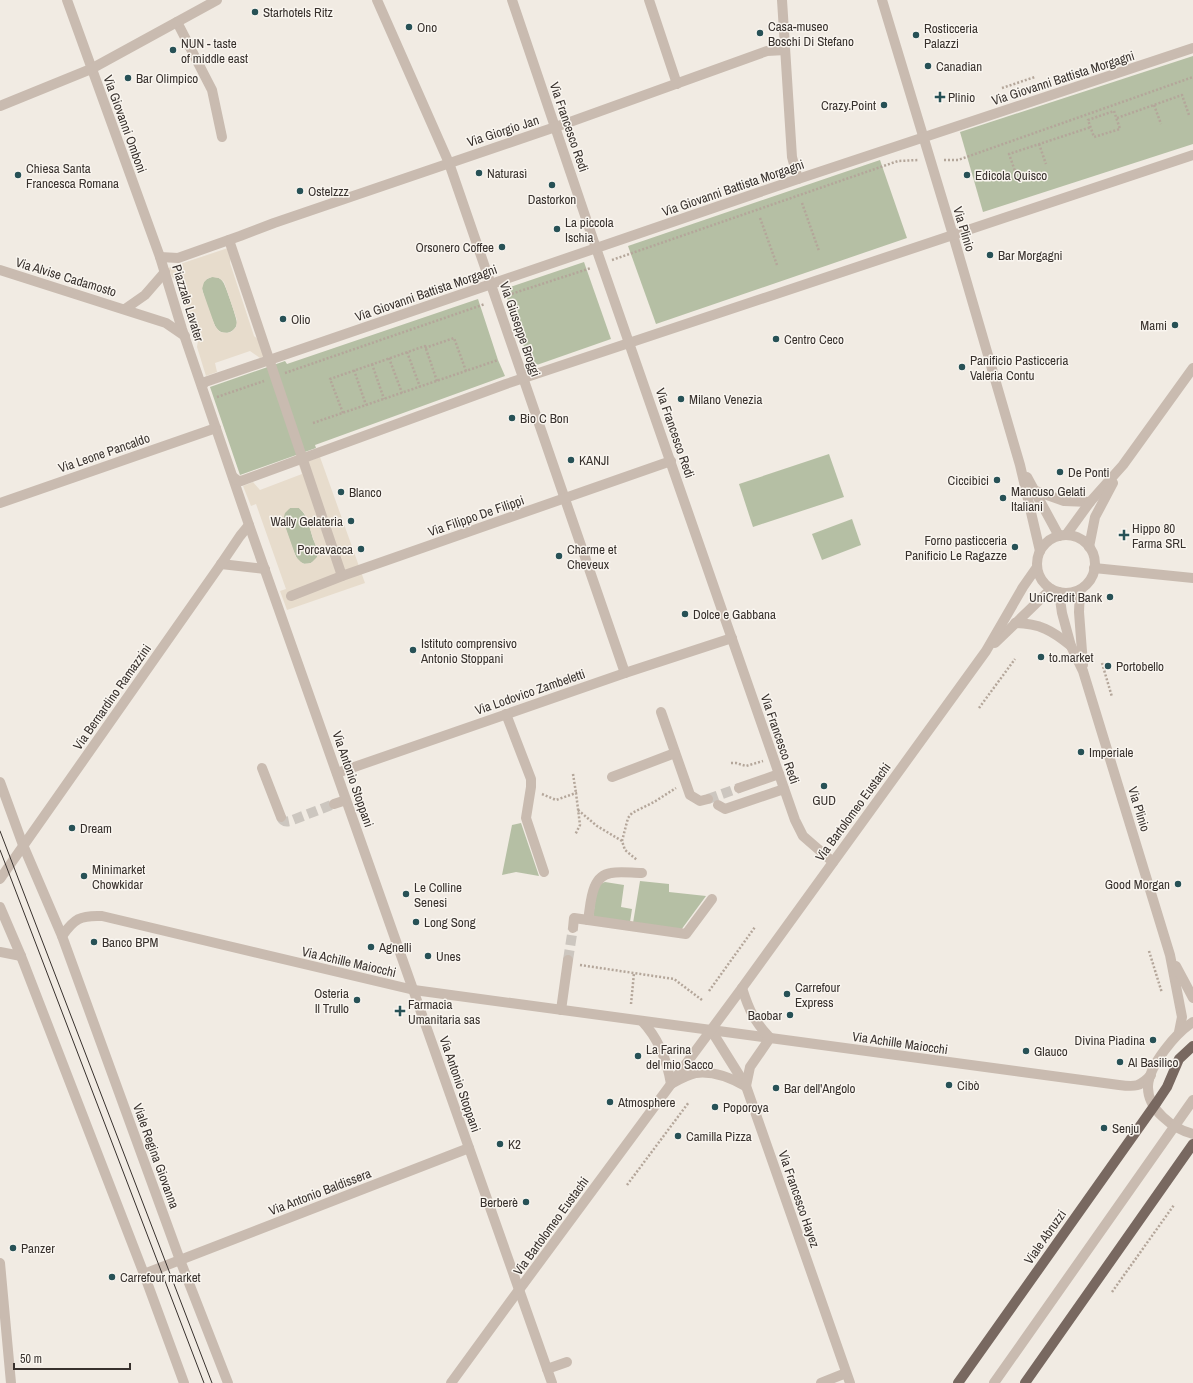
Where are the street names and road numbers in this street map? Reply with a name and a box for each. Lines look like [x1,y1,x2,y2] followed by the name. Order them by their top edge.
[989,47,1137,109] street label: Via Giovanni Battista Morgagni
[99,73,151,175] street label: Via Giovanni Omboni
[546,80,592,174] street label: Via Francesco Redi
[465,111,541,151] street label: Via Giorgio Jan
[660,156,806,220] street label: Via Giovanni Battista Morgagni
[949,204,979,254] street label: Via Plinio
[13,254,119,300] street label: Via Alvise Cadamosto
[353,261,499,325] street label: Via Giovanni Battista Morgagni
[168,263,208,344] street label: Piazzale Lavater
[496,279,544,379] street label: Via Giuseppe Broggi
[652,386,698,480] street label: Via Francesco Redi
[56,429,152,477] street label: Via Leone Pancaldo
[426,492,526,540] street label: Via Filippo De Filippi
[69,641,155,753] street label: Via Bernardino Ramazzini
[473,665,587,719] street label: Via Lodovico Zambeletti
[757,692,803,786] street label: Via Francesco Redi
[329,729,377,829] street label: Via Antonio Stoppani
[812,759,894,865] street label: Via Bartolomeo Eustachi
[1124,784,1154,834] street label: Via Plinio
[300,943,398,981] street label: Via Achille Maiocchi
[851,1028,949,1058] street label: Via Achille Maiocchi
[436,1034,484,1134] street label: Via Antonio Stoppani
[129,1101,183,1211] street label: Viale Regina Giovanna
[774,1148,824,1250] street label: Via Francesco Hayez
[266,1165,374,1219] street label: Via Antonio Baldissera
[510,1173,592,1279] street label: Via Bartolomeo Eustachi
[1020,1206,1070,1268] street label: Viale Abruzzi

